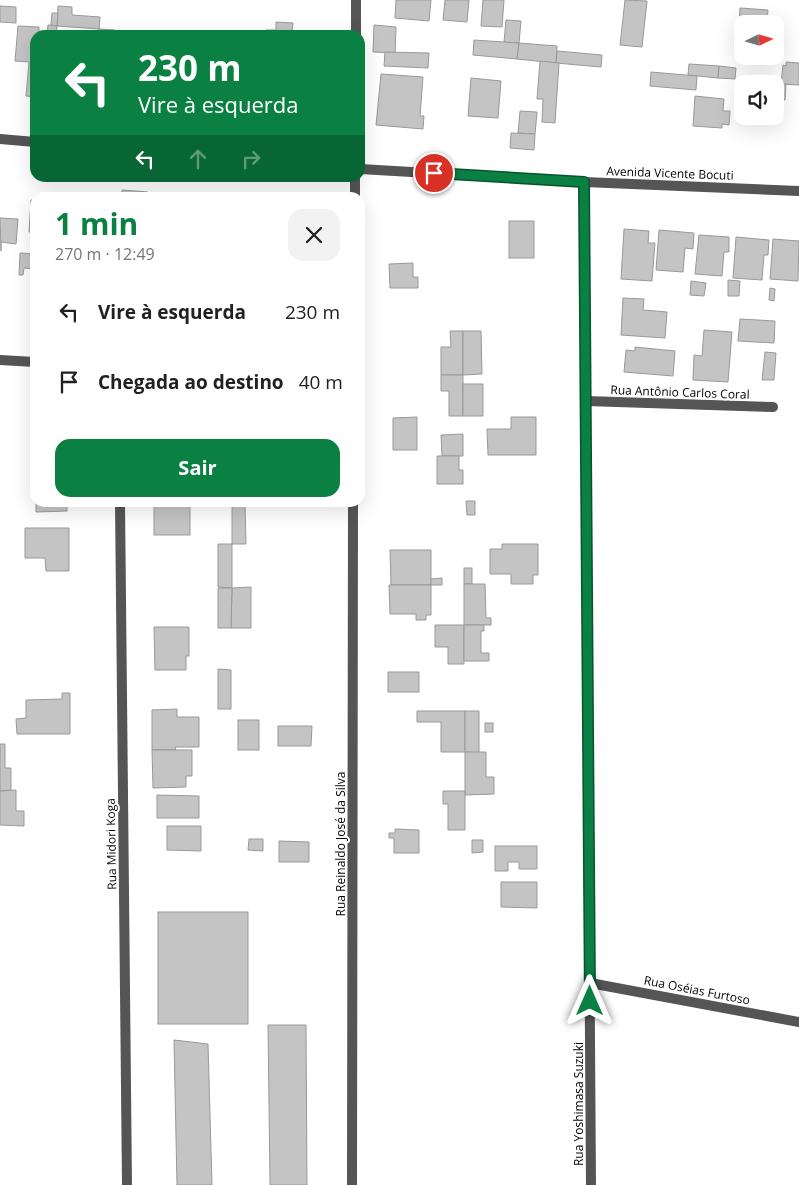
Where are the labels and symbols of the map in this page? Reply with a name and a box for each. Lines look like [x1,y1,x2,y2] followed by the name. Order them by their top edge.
[734,15,784,65] north arrow
[413,152,455,194] pin
[606,162,734,184] street label: Avenida Vicente Bocuti
[610,381,750,403] street label: Rua Antônio Carlos Coral
[332,772,349,916] street label: Rua Reinaldo José da Silva
[102,798,120,890] street label: Rua Midori Koga
[642,971,752,1009] street label: Rua Oséias Furtoso
[563,974,615,1026] position arrow
[570,1042,587,1166] street label: Rua Yoshimasa Suzuki

